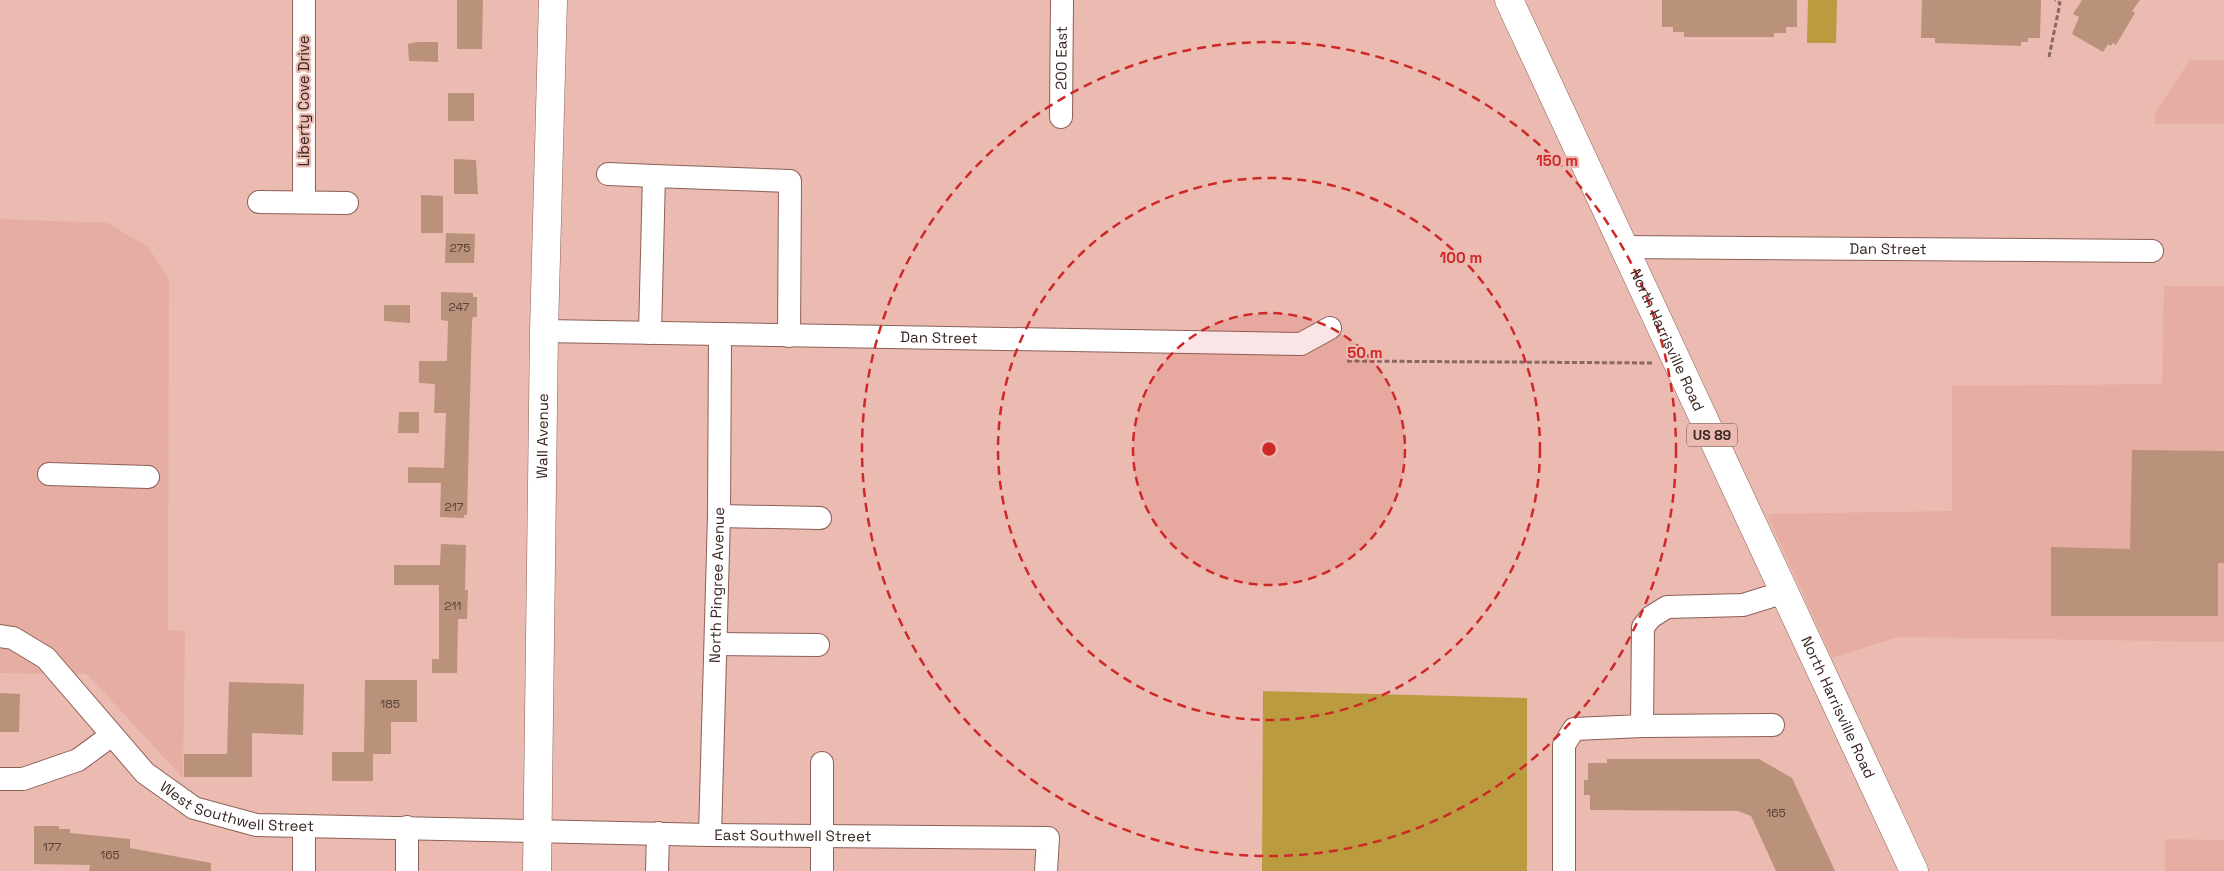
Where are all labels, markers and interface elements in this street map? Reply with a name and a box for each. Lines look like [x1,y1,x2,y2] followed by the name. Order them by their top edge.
[1051,26,1071,90] street label: 200 East
[294,35,313,167] street label: Liberty Cove Drive
[1536,151,1578,170] text: 150 m
[1849,239,1927,258] street label: Dan Street
[449,240,471,256] house number: 275
[1440,248,1482,267] text: 100 m
[1626,266,1709,414] street label: North Harrisville Road
[449,299,470,315] house number: 247
[900,327,978,347] street label: Dan Street
[1347,343,1383,362] text: 50 m
[532,393,552,479] street label: Wall Avenue
[1687,424,1737,446] road number: US 89
[1260,440,1278,458] centre of rings
[444,499,464,515] house number: 217
[705,507,728,663] street label: North Pingree Avenue
[444,598,462,614] house number: 211
[1797,633,1880,781] street label: North Harrisville Road
[380,696,400,712] house number: 185
[157,777,314,835] street label: West Southwell Street
[1766,805,1786,821] house number: 165
[714,825,872,845] street label: East Southwell Street
[43,839,62,855] house number: 177
[100,847,120,863] house number: 165

